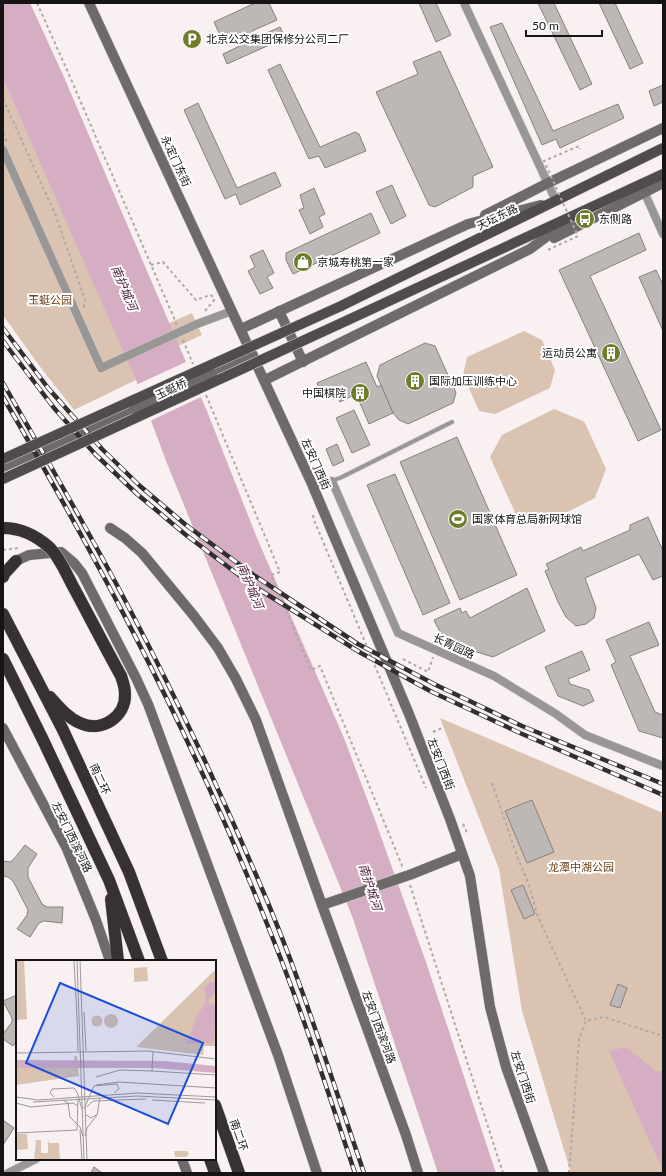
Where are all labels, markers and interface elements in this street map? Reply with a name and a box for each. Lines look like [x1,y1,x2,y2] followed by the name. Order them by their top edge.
[526,12,602,38] scale bar
[532,18,559,33] text: 50 m
[181,28,203,50] parking icon: 北京公交集团保修分公司二厂
[206,32,349,45] place label: 北京公交集团保修分公司二厂
[159,133,194,188] street label: 永定门东街
[474,201,519,232] street label: 天坛东路
[574,208,596,230] bus stop icon: 东侧路
[599,212,632,225] place label: 东侧路
[292,251,314,273] shop icon: 京城寿桃第一家
[317,255,394,268] place label: 京城寿桃第一家
[108,263,142,315] water label: 南护城河
[28,293,72,306] park label: 玉蜓公园
[600,342,622,364] building icon: 运动员公寓
[542,346,597,359] place label: 运动员公寓
[404,370,426,392] building icon: 国际加压训练中心
[429,374,517,387] place label: 国际加压训练中心
[153,376,188,401] street label: 玉蜓桥
[349,382,371,404] building icon: 中国棋院
[302,386,346,399] place label: 中国棋院
[299,436,334,492] street label: 左安门西街
[447,508,469,530] sports icon: 国家体育总局新网球馆
[472,512,582,525] place label: 国家体育总局新网球馆
[234,561,268,613] water label: 南护城河
[432,630,477,661] street label: 长青园路
[426,736,457,792] street label: 左安门西街
[88,761,113,796] street label: 南二环
[50,799,95,874] street label: 左安门西滨河路
[548,860,614,873] park label: 龙潭中湖公园
[356,862,386,914] water label: 南护城河
[16,960,216,1160] inset map
[360,988,399,1065] street label: 左安门西滨河路
[509,1049,538,1105] street label: 左安门西街
[228,1117,251,1153] street label: 南二环

